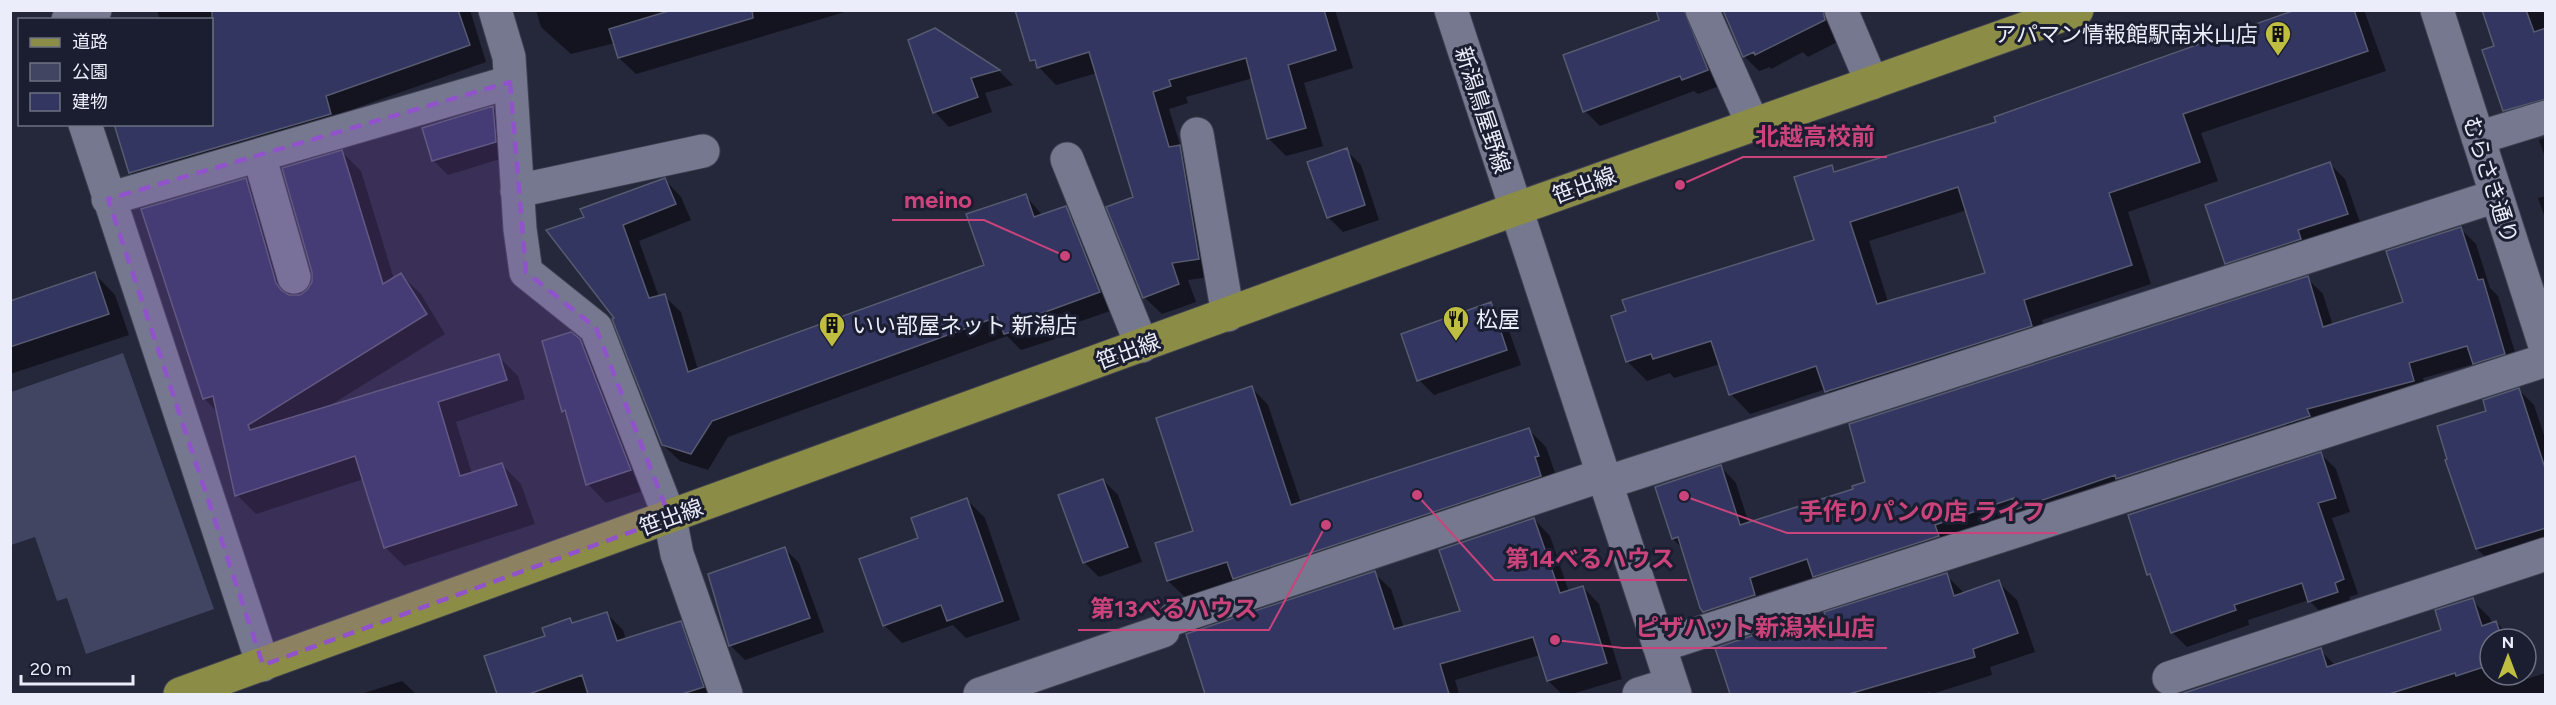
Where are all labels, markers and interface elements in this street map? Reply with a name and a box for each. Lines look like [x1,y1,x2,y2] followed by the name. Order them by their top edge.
[18,18,213,126] legend
[2263,19,2293,57] building icon: アパマン情報館駅南米山店
[1994,21,2258,48] place label: アパマン情報館駅南米山店
[72,31,108,53] text: 道路
[1449,43,1516,177] street label: 新潟鳥屋野線
[72,61,108,83] text: 公園
[72,91,108,113] text: 建物
[2457,113,2524,247] street label: むらさき通り
[1743,115,1887,157] callout: 北越高校前
[1755,122,1875,151] text: 北越高校前
[1549,161,1620,209] street label: 笹出線
[892,178,984,220] callout: meino
[904,185,972,214] text: meino
[1441,304,1471,342] restaurant icon: 松屋
[1476,306,1520,333] place label: 松屋
[817,310,847,348] building icon: いい部屋ネット 新潟店
[852,312,1077,339] place label: いい部屋ネット 新潟店
[1093,327,1164,375] street label: 笹出線
[1787,491,2057,533] callout: 手作りパンの店 ライフ
[636,493,707,541] street label: 笹出線
[1799,497,2045,526] text: 手作りパンの店 ライフ
[1494,538,1687,580] callout: 第14べるハウス
[1505,544,1675,573] text: 第14べるハウス
[1078,588,1269,630] callout: 第13べるハウス
[1090,594,1258,623] text: 第13べるハウス
[1623,606,1887,648] callout: ピザハット新潟米山店
[1635,613,1875,642] text: ピザハット新潟米山店
[2478,627,2538,687] north arrow
[2502,633,2514,652] text: N
[21,648,134,686] scale bar
[30,658,71,680] text: 20 m

